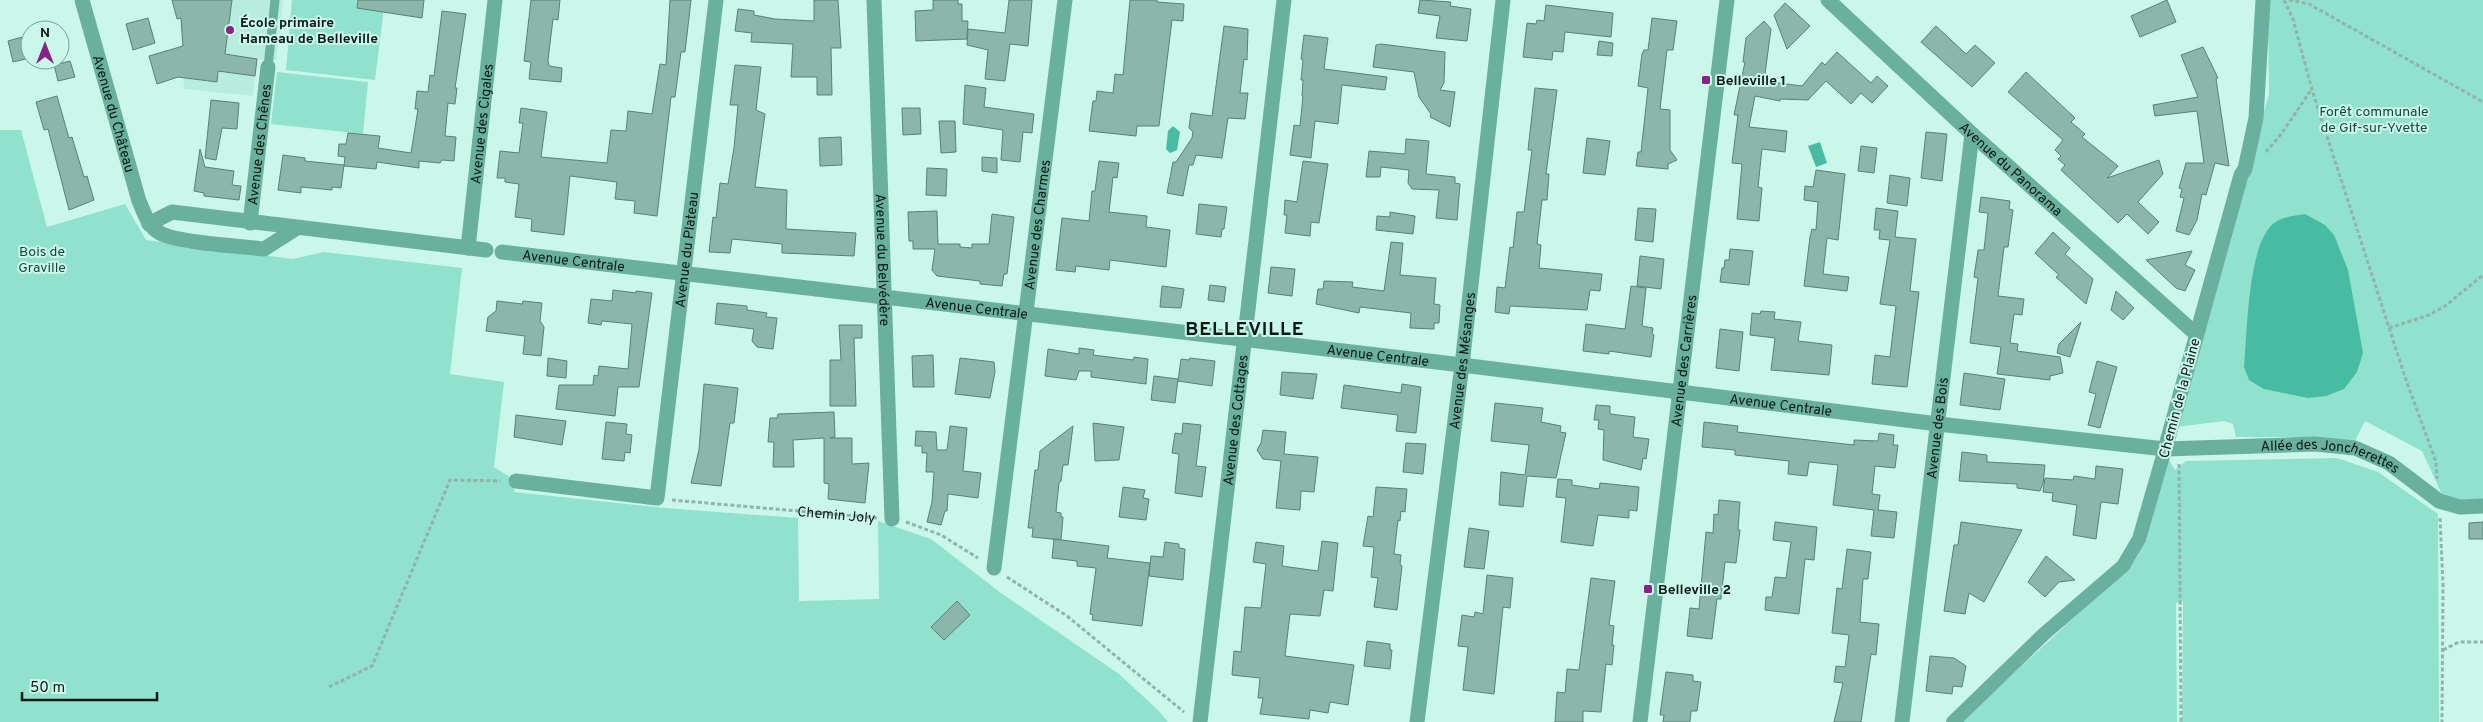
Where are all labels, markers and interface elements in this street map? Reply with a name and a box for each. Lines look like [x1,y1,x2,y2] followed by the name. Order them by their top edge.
[240,14,378,48] place label: École primaire Hameau de Belleville
[20,20,70,70] north arrow
[224,24,236,36] marker: École primaire Hameau de Belleville
[40,25,50,42] text: N
[88,53,137,175] street label: Avenue du Château
[468,63,498,185] street label: Avenue des Cigales
[1716,73,1786,90] place label: Belleville 1
[1700,74,1712,86] marker: Belleville 1
[245,83,276,206] street label: Avenue des Chênes
[2319,104,2429,137] park label: Forêt communale de Gif-sur-Yvette
[1955,119,2065,221] street label: Avenue du Panorama
[1022,159,1055,291] street label: Avenue des Charmes
[673,191,703,309] street label: Avenue du Plateau
[871,193,892,326] street label: Avenue du Belvédère
[18,244,66,277] park label: Bois de Graville
[521,247,626,276] street label: Avenue Centrale
[1447,291,1480,431] street label: Avenue des Mésanges
[1669,294,1701,428] street label: Avenue des Carrières
[924,295,1029,324] street label: Avenue Centrale
[1185,318,1305,342] district label: BELLEVILLE
[2156,337,2205,460] street label: Chemin de la Plaine
[1326,342,1430,371] street label: Avenue Centrale
[1221,354,1253,487] street label: Avenue des Cottages
[1924,376,1953,480] street label: Avenue des Bois
[1729,391,1833,421] street label: Avenue Centrale
[2260,437,2402,478] street label: Allée des Joncherettes
[797,504,876,528] street label: Chemin Joly
[1658,582,1731,599] place label: Belleville 2
[1642,583,1654,595] marker: Belleville 2
[22,670,158,702] scale bar
[30,679,65,698] text: 50 m

